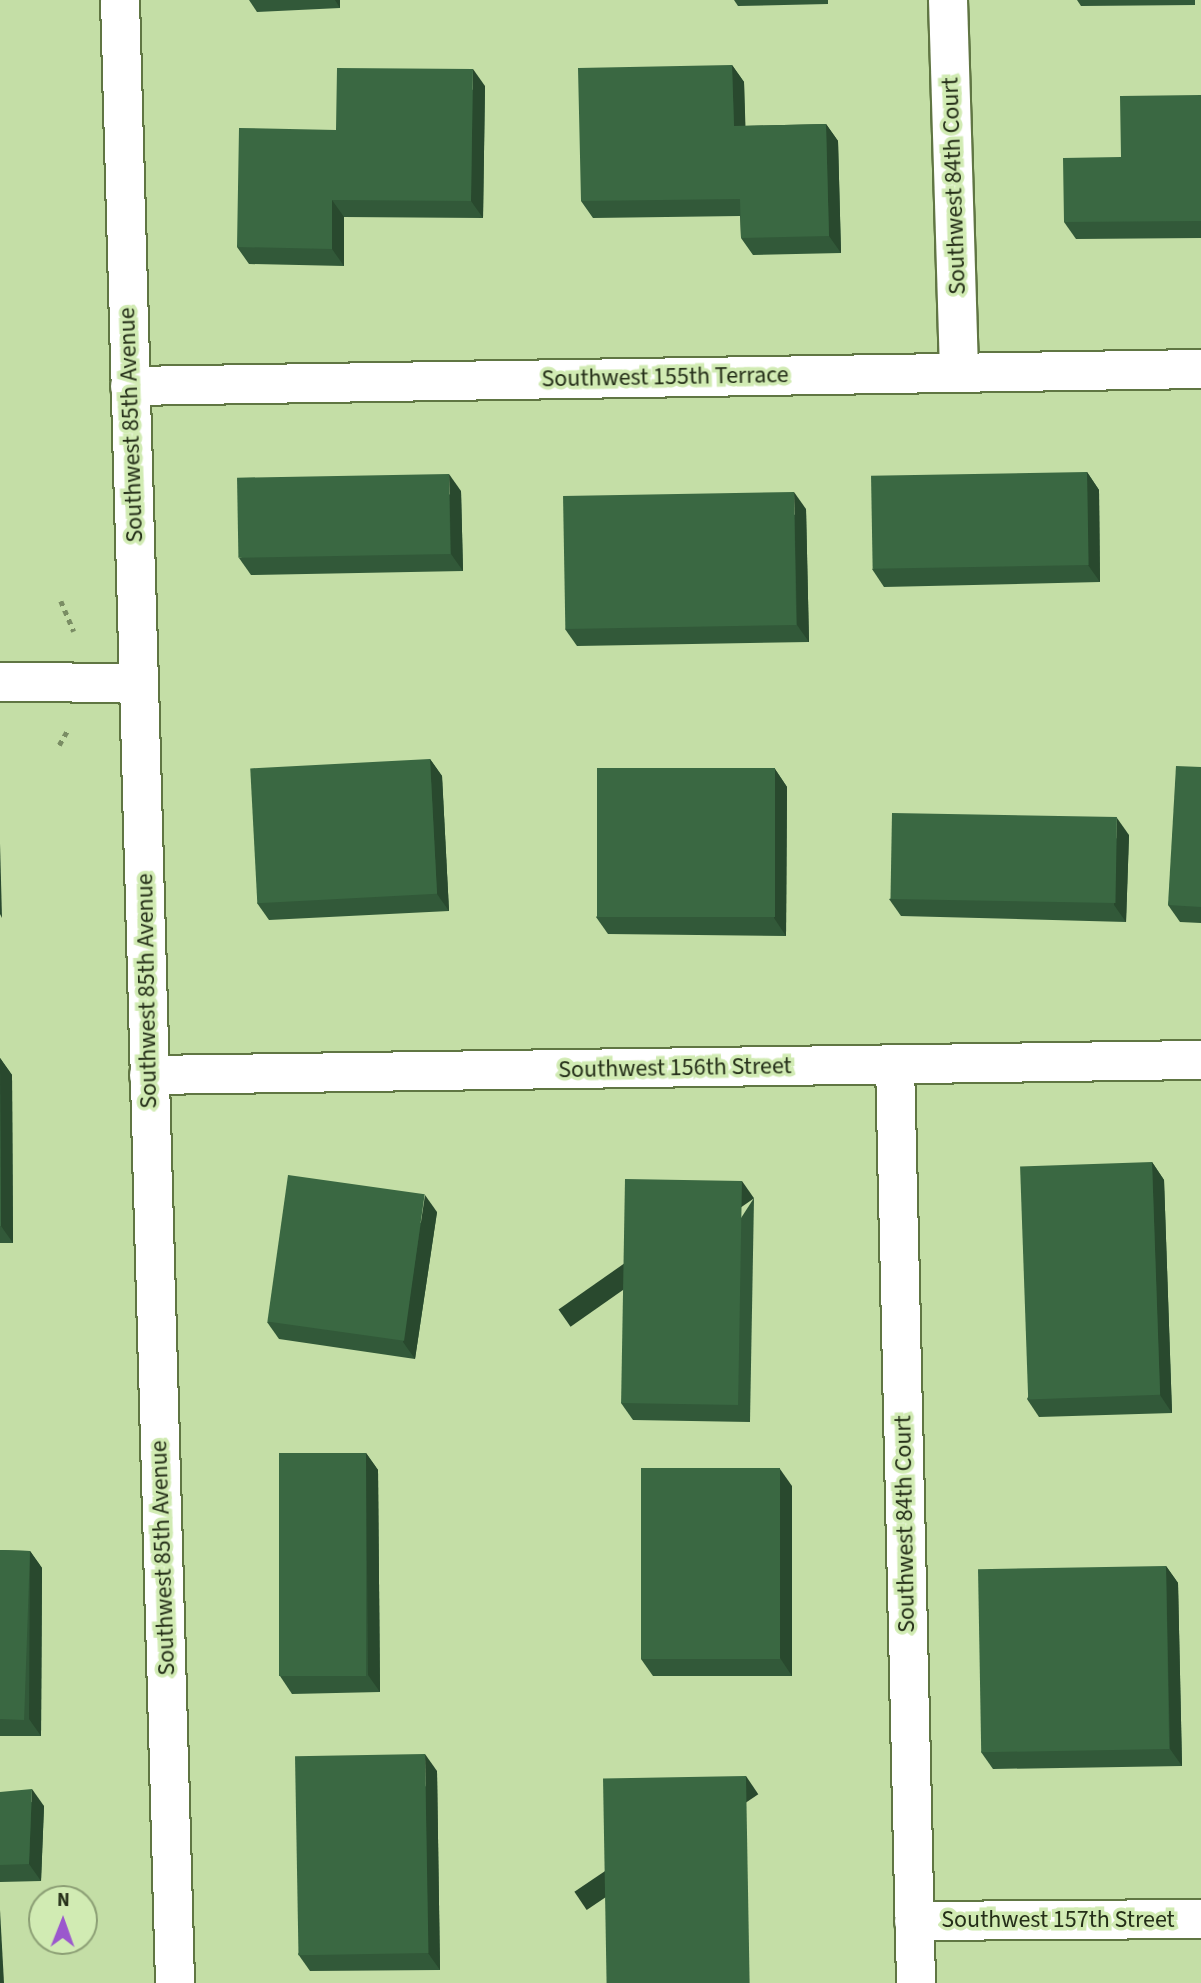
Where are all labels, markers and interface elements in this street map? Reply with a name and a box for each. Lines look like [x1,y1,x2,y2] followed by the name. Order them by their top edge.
[936,77,972,295] street label: Southwest 84th Court
[113,307,149,543] street label: Southwest 85th Avenue
[541,360,789,394] street label: Southwest 155th Terrace
[131,873,163,1109] street label: Southwest 85th Avenue
[558,1052,792,1084] street label: Southwest 156th Street
[889,1415,921,1633] street label: Southwest 84th Court
[145,1440,181,1676] street label: Southwest 85th Avenue
[28,1885,98,1955] north arrow
[57,1887,70,1914] text: N
[941,1906,1175,1934] street label: Southwest 157th Street

